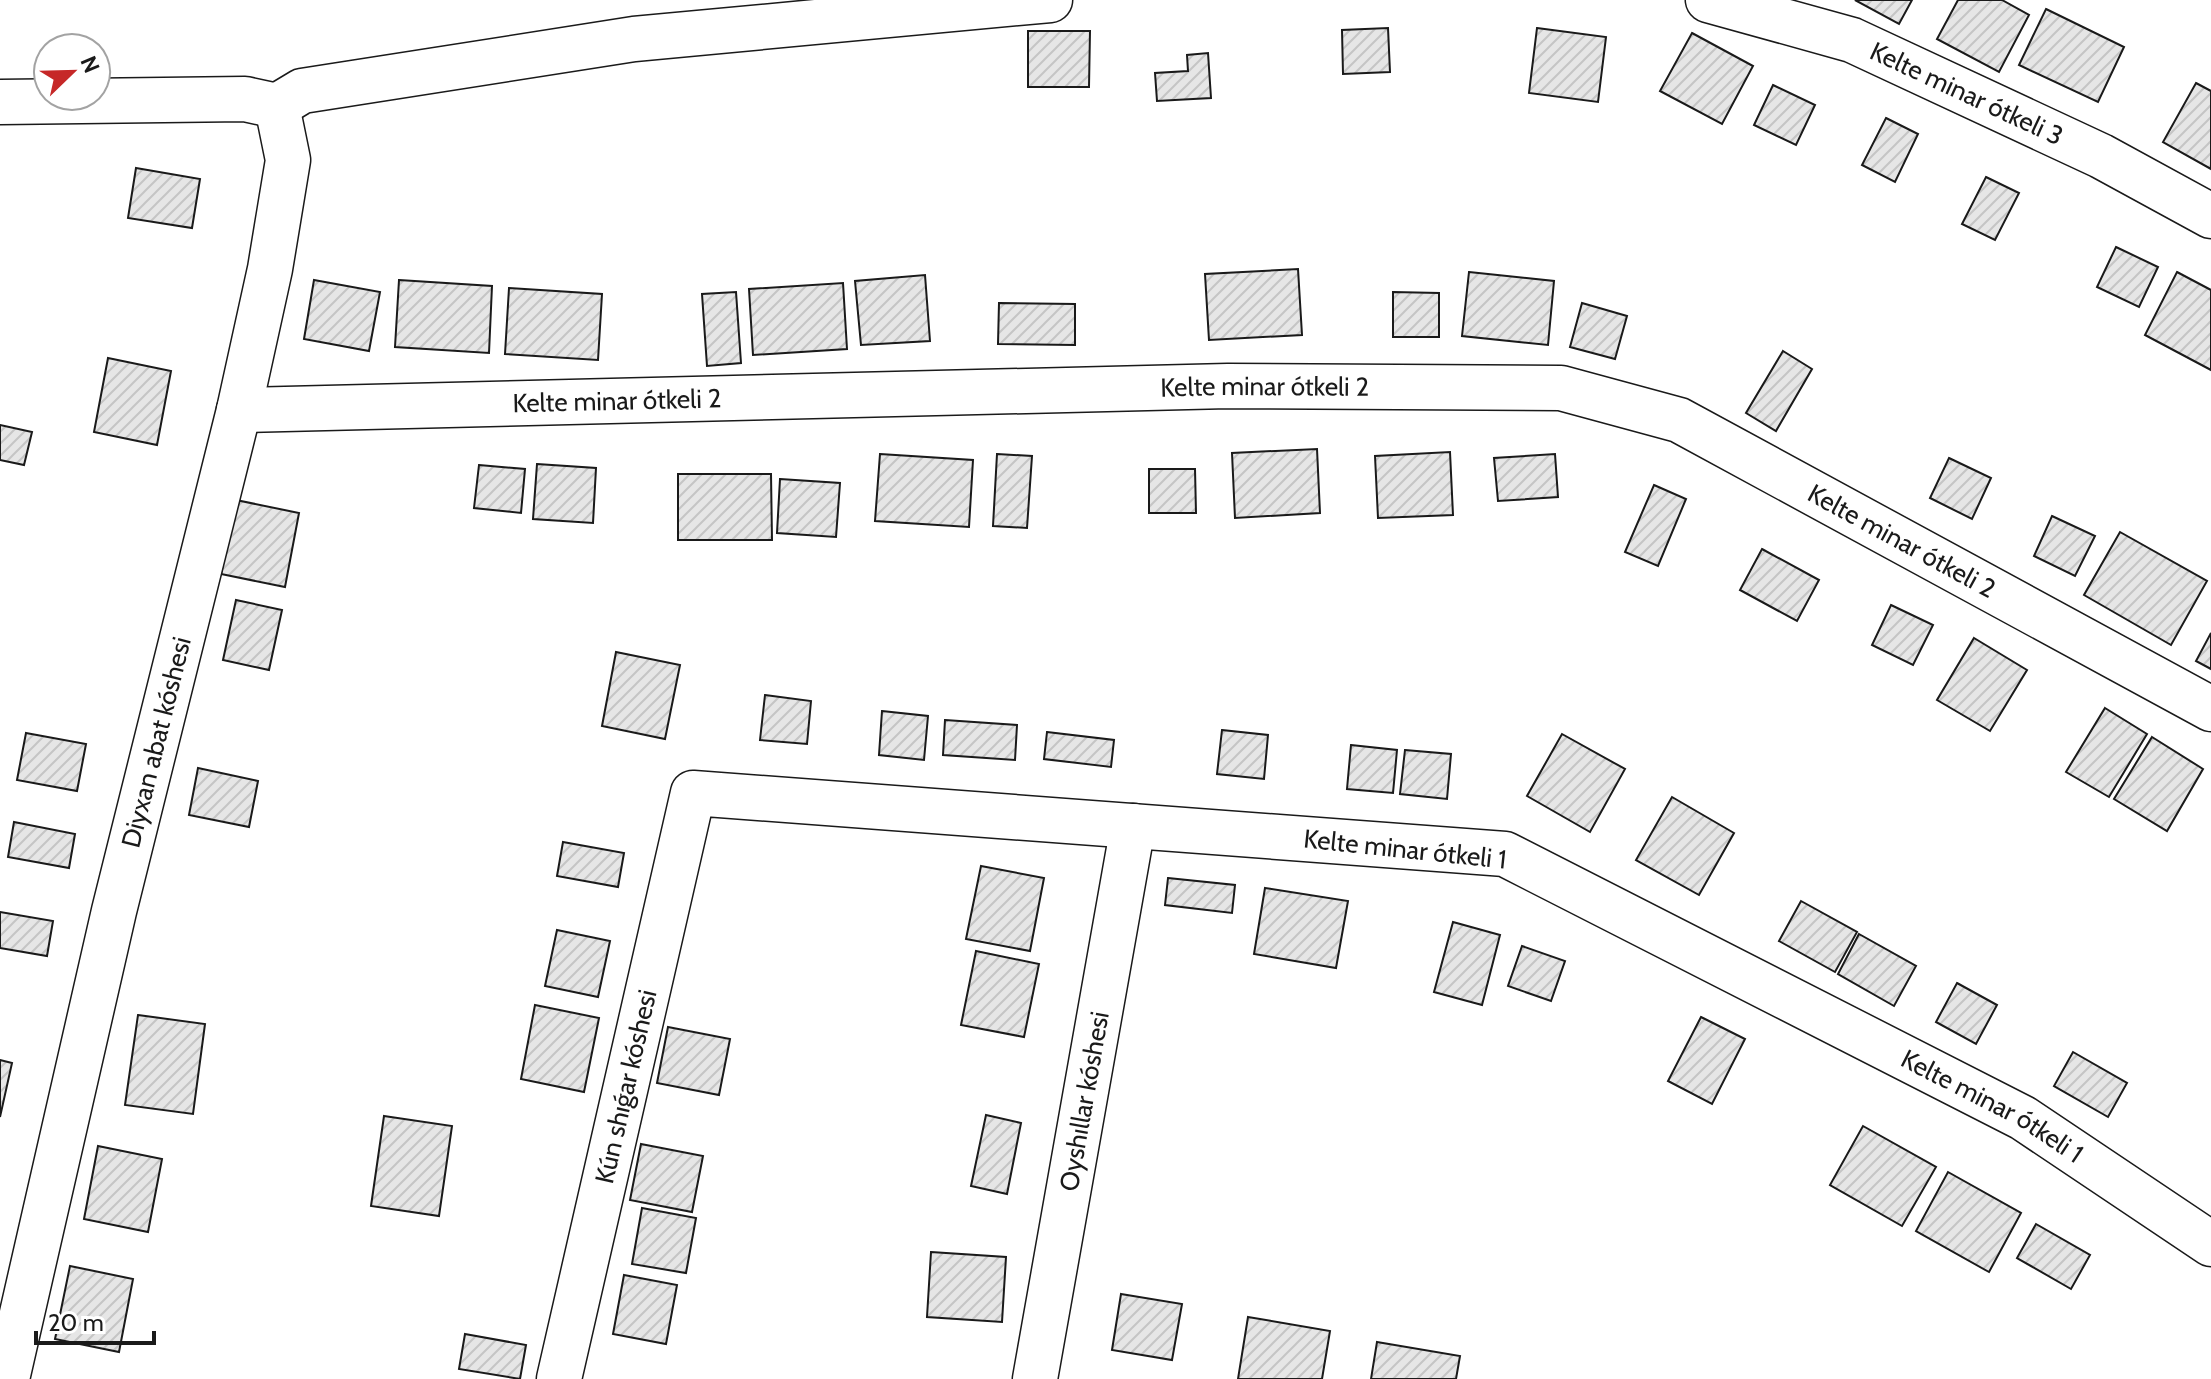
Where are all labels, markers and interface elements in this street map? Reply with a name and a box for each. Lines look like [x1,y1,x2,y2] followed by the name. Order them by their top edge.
[32,32,112,112] north arrow
[1865,35,2068,152] street label: Kelte minar ótkeli 3
[74,52,105,77] text: N
[1160,370,1369,404] street label: Kelte minar ótkeli 2
[512,382,722,419] street label: Kelte minar ótkeli 2
[1802,477,2001,605] street label: Kelte minar ótkeli 2
[114,634,198,851] street label: Diyxan abat kóshesi
[1302,822,1508,876] street label: Kelte minar ótkeli 1
[588,987,664,1187] street label: Kún shıǵar kóshesi
[1053,1009,1116,1194] street label: Oyshıllar kóshesi
[1896,1043,2089,1170] street label: Kelte minar ótkeli 1
[36,1295,154,1345] scale bar
[48,1308,104,1337] text: 20 m

